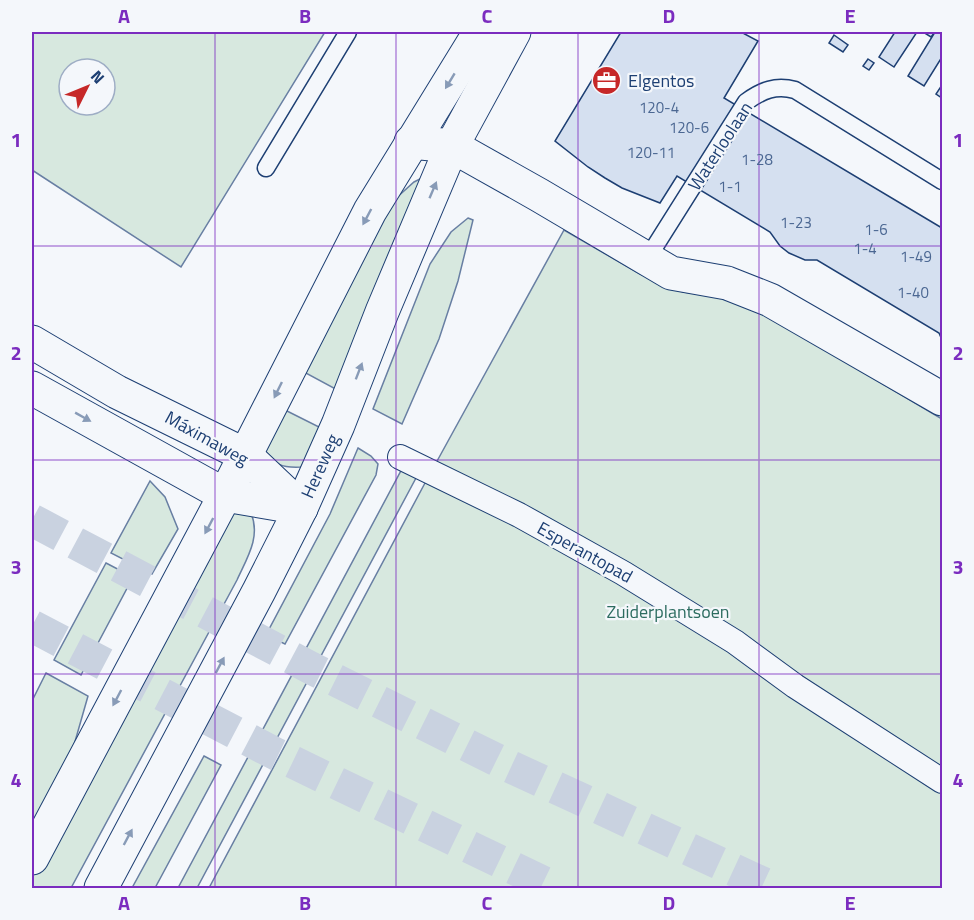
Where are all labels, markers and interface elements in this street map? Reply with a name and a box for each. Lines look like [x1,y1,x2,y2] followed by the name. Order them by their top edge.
[118,0,130,31] text: A
[299,0,311,31] text: B
[482,0,493,31] text: C
[663,0,675,31] text: D
[844,0,856,31] text: E
[57,57,117,117] north arrow
[591,64,623,96] office icon: Elgentos
[85,65,111,89] text: N
[628,67,694,94] place label: Elgentos
[444,73,455,89] one-way arrow
[639,96,679,119] house number: 120-4
[681,96,759,196] street label: Waterloolaan
[669,116,709,139] house number: 120-6
[10,124,22,155] text: 1
[952,124,964,155] text: 1
[627,141,675,164] house number: 120-11
[741,148,773,171] house number: 1-28
[718,175,742,198] house number: 1-1
[428,181,438,199] one-way arrow
[362,209,372,226] one-way arrow
[780,211,812,234] house number: 1-23
[864,218,888,241] house number: 1-6
[853,237,877,260] house number: 1-4
[900,245,932,268] house number: 1-49
[897,281,929,304] house number: 1-40
[10,337,22,368] text: 2
[952,337,964,368] text: 2
[354,361,364,379] one-way arrow
[274,382,283,399] one-way arrow
[160,404,254,472] street label: Máximaweg
[74,412,91,422] one-way arrow
[294,429,346,503] street label: Hereweg
[532,515,638,589] street label: Esperantopad
[204,518,214,535] one-way arrow
[10,551,22,582] text: 3
[952,551,964,582] text: 3
[606,598,730,625] park label: Zuiderplantsoen
[215,656,225,673] one-way arrow
[112,690,122,707] one-way arrow
[10,764,22,795] text: 4
[952,764,964,795] text: 4
[123,828,133,845] one-way arrow
[118,887,130,918] text: A
[299,887,311,918] text: B
[482,887,493,918] text: C
[663,887,675,918] text: D
[844,887,856,918] text: E

